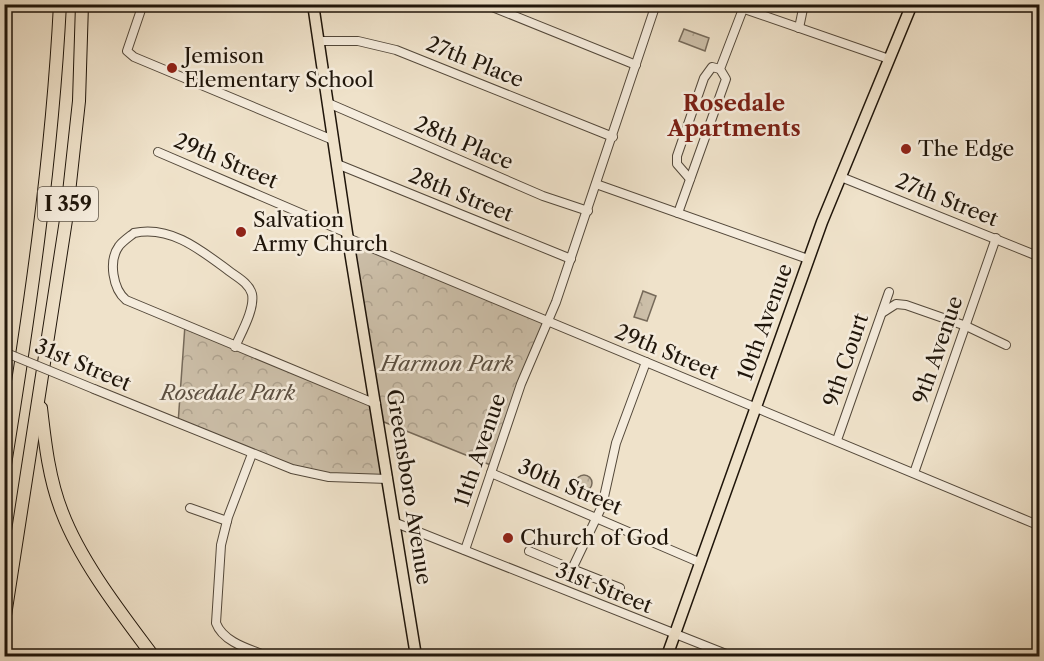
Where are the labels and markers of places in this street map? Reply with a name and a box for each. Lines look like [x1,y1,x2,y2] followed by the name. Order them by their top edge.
[181,43,374,92] place label: Jemison Elementary School
[165,61,179,75] marker: Jemison Elementary School
[918,136,1014,161] place label: The Edge
[899,142,913,156] marker: The Edge
[252,207,388,256] place label: Salvation Army Church
[234,225,248,239] marker: Salvation Army Church
[520,525,669,550] place label: Church of God
[501,531,515,545] marker: Church of God

